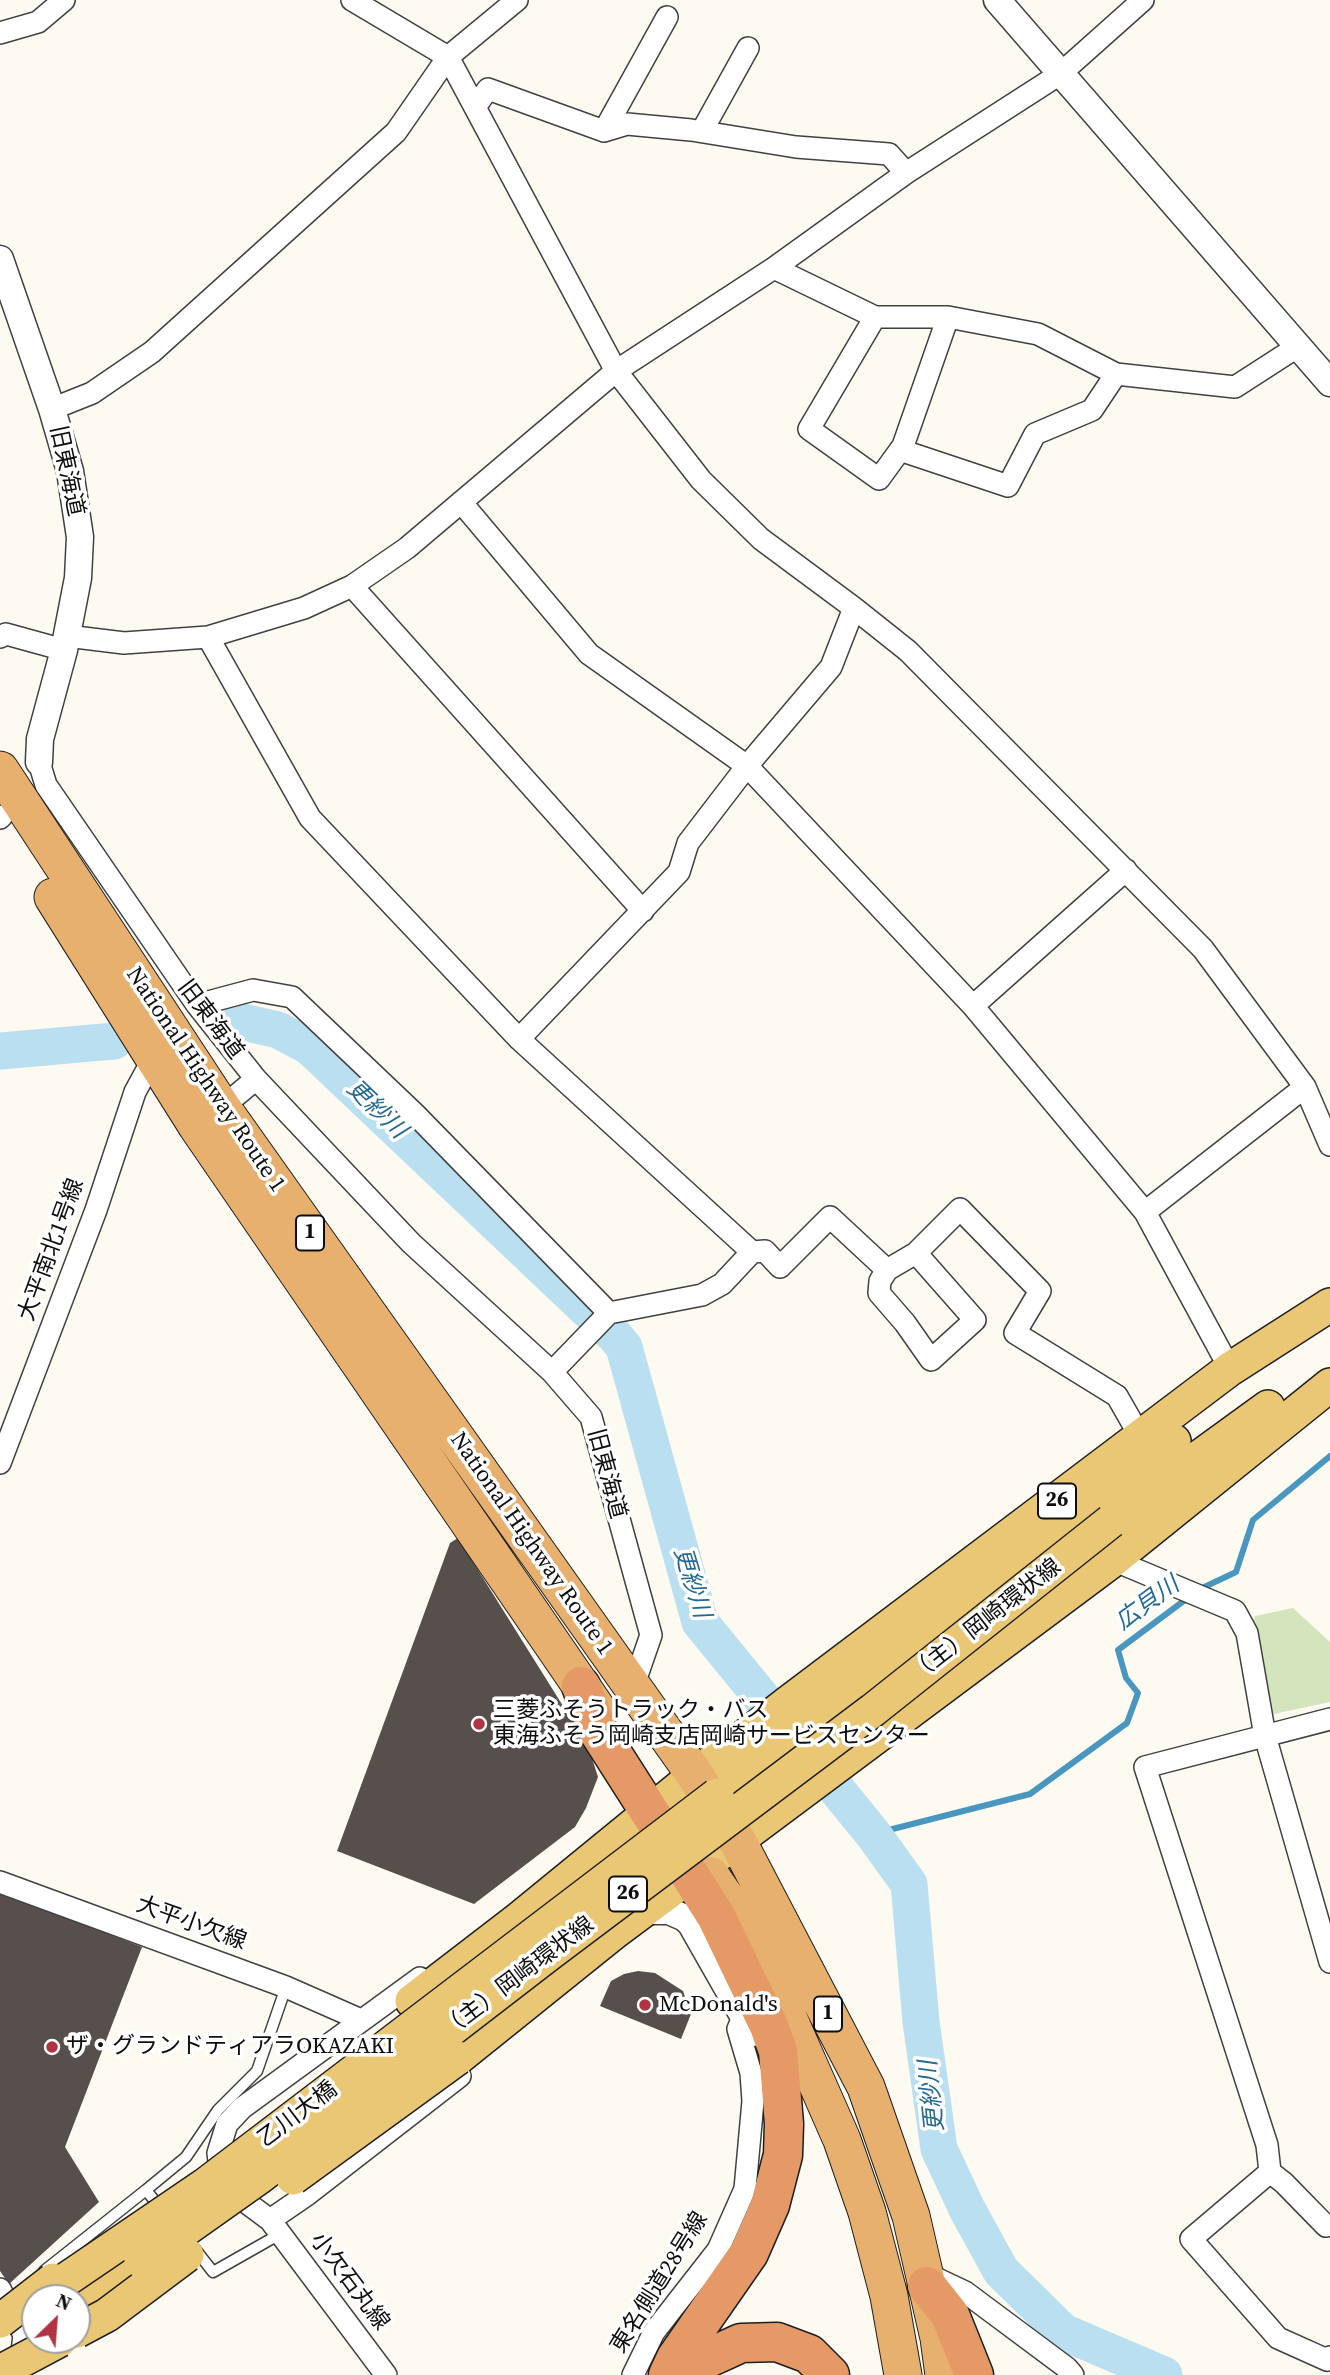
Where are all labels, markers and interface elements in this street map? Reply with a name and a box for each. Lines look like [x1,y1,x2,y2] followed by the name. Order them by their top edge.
[43,423,89,519] street label: 旧東海道
[119,962,291,1198] street label: National Highway Route 1
[171,975,249,1065] street label: 旧東海道
[340,1075,412,1145] water label: 更紗川
[13,1175,91,1325] street label: 大平南北1号線
[296,1216,324,1250] road number: 1
[581,1426,631,1522] street label: 旧東海道
[444,1427,618,1661] street label: National Highway Route 1
[1038,1484,1076,1518] road number: 26
[667,1544,715,1622] water label: 更紗川
[905,1553,1067,1689] street label: （主）岡崎環状線
[1110,1571,1186,1637] water label: 広貝川
[493,1697,930,1751] place label: 三菱ふそうトラック・バス 東海ふそう岡崎支店岡崎サービスセンター
[471,1716,487,1732] marker: 三菱ふそうトラック・バス 東海ふそう岡崎支店岡崎サービスセンター
[609,1876,647,1912] road number: 26
[132,1891,250,1957] street label: 大平小欠線
[436,1912,600,2044] street label: （主）岡崎環状線
[659,1991,778,2019] place label: McDonald's
[814,1996,842,2032] road number: 1
[637,1997,653,2013] marker: McDonald's
[66,2033,394,2061] place label: ザ・グランドティアラOKAZAKI
[44,2039,60,2055] marker: ザ・グランドティアラOKAZAKI
[915,2059,951,2133] water label: 更紗川
[253,2076,343,2154] street label: 乙川大橋
[606,2207,714,2359] street label: 東名側道28号線
[303,2228,395,2336] street label: 小欠石丸線
[21,2284,91,2354] north arrow
[52,2287,76,2316] text: N

